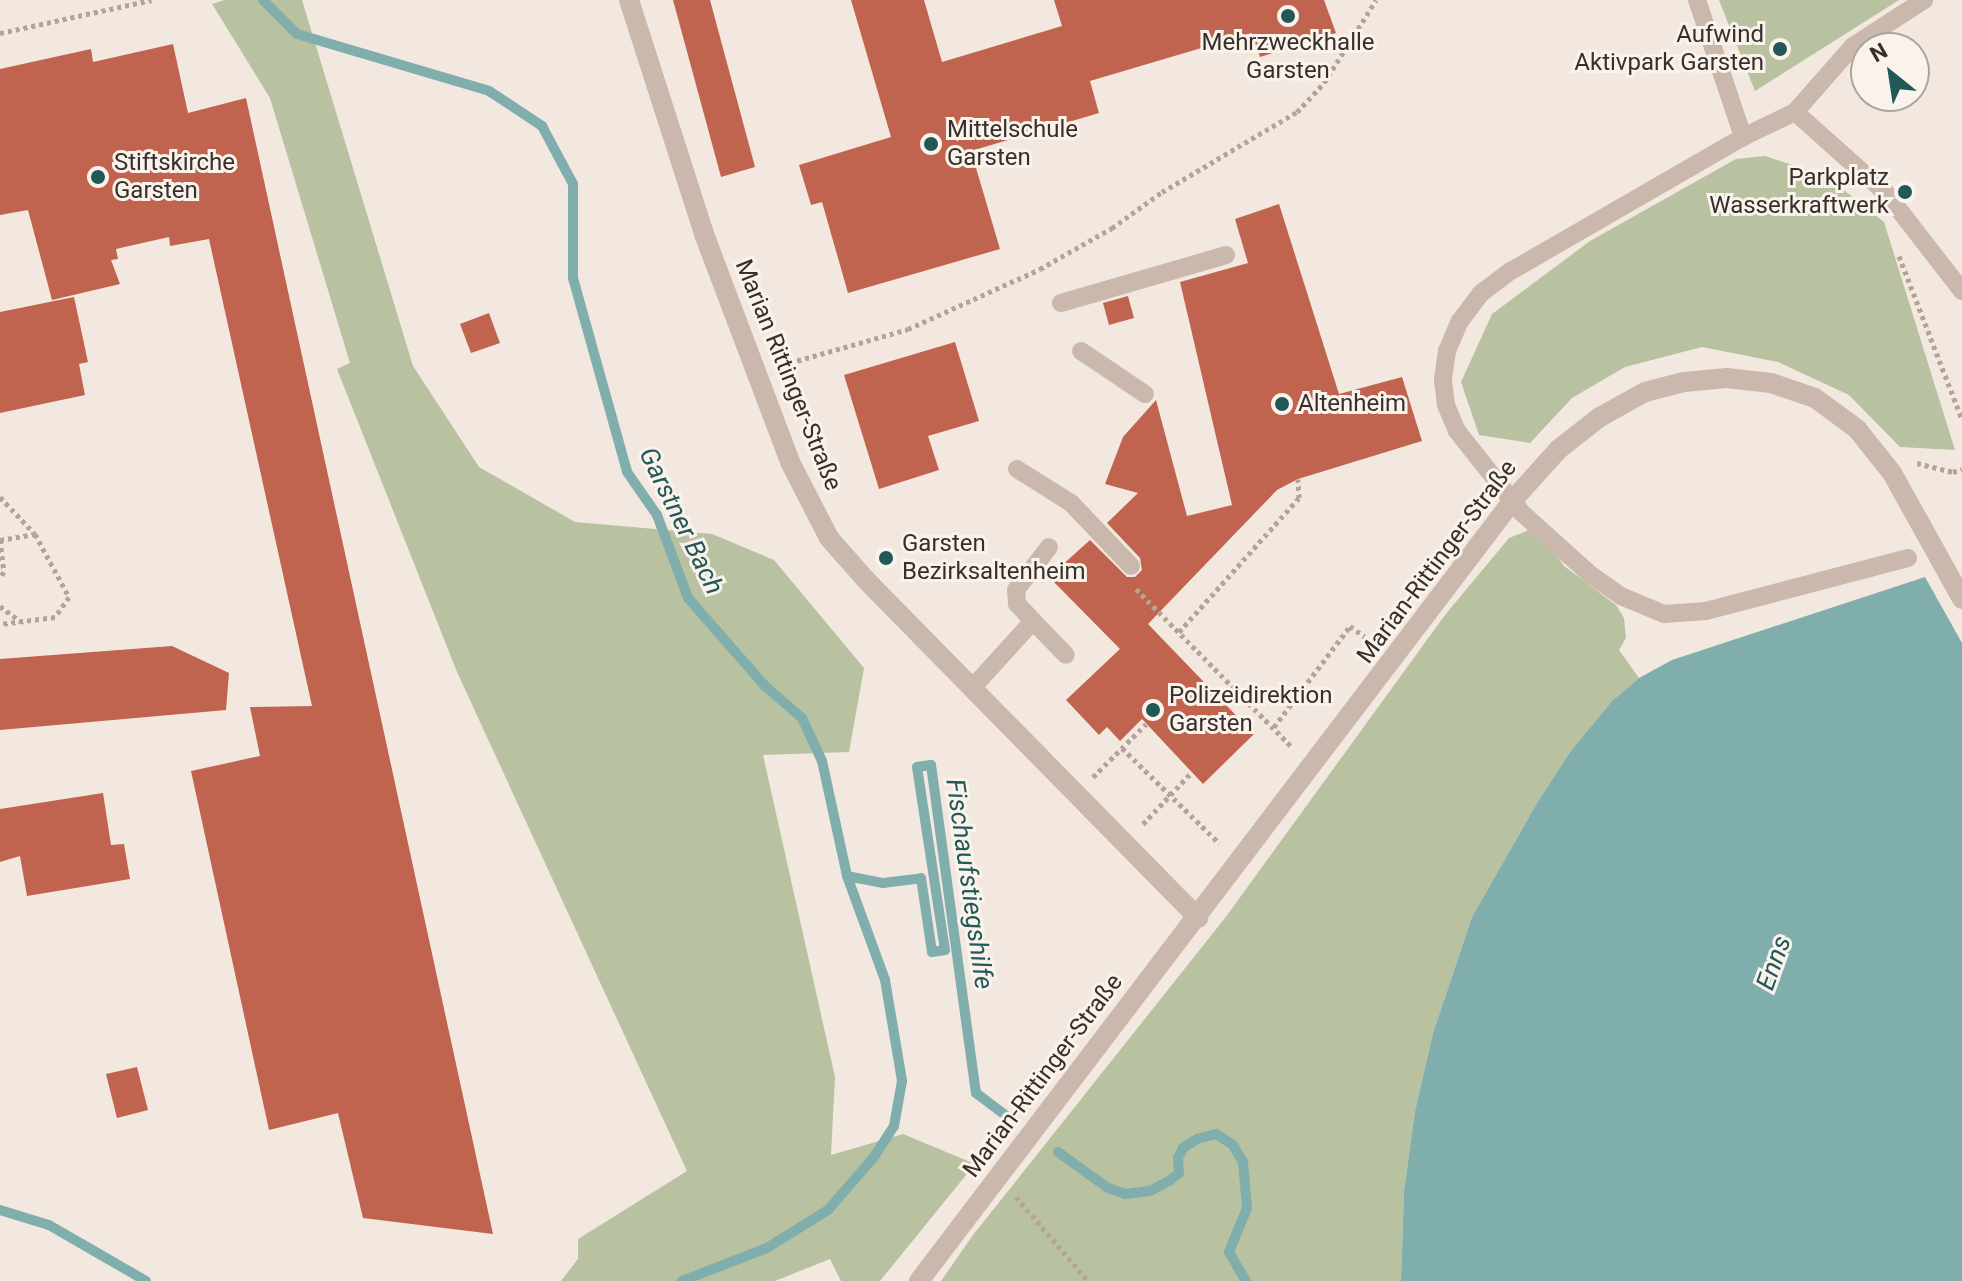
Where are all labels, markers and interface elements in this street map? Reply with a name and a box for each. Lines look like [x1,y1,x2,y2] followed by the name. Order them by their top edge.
[1279,7,1297,25] marker: Mehrzweckhalle Garsten
[1574,21,1764,77] place label: Aufwind Aktivpark Garsten
[1201,29,1375,85] place label: Mehrzweckhalle Garsten
[1850,32,1930,112] north arrow
[1866,38,1892,67] text: N
[1771,40,1789,58] marker: Aufwind Aktivpark Garsten
[947,116,1078,172] place label: Mittelschule Garsten
[922,135,940,153] marker: Mittelschule Garsten
[114,149,235,205] place label: Stiftskirche Garsten
[1709,164,1889,220] place label: Parkplatz Wasserkraftwerk
[89,168,107,186] marker: Stiftskirche Garsten
[1896,183,1914,201] marker: Parkplatz Wasserkraftwerk
[728,255,848,495] street label: Marian Rittinger-Straße
[1298,390,1406,418] place label: Altenheim
[1273,395,1291,413] marker: Altenheim
[632,442,730,600] water label: Garstner Bach
[1351,455,1523,669] street label: Marian-Rittinger-Straße
[902,530,1086,586] place label: Garsten Bezirksaltenheim
[877,549,895,567] marker: Garsten Bezirksaltenheim
[1169,682,1332,738] place label: Polizeidirektion Garsten
[1144,701,1162,719] marker: Polizeidirektion Garsten
[939,777,999,991] water label: Fischaufstiegshilfe
[1750,932,1798,994] water label: Enns
[957,969,1129,1183] street label: Marian-Rittinger-Straße

